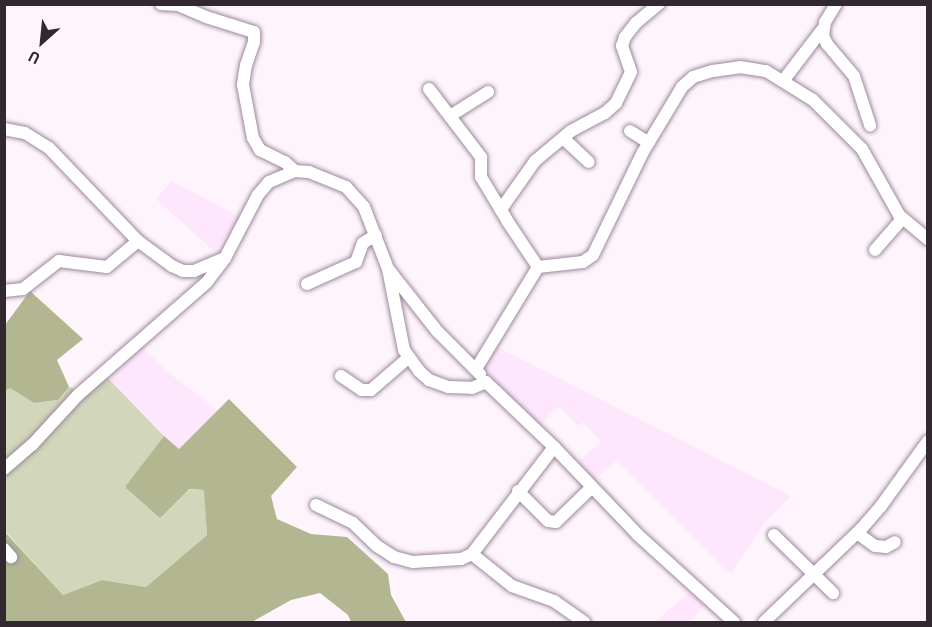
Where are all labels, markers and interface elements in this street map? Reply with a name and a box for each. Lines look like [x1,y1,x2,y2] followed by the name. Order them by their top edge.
[12,12,72,72] north arrow
[24,45,44,71] text: U

